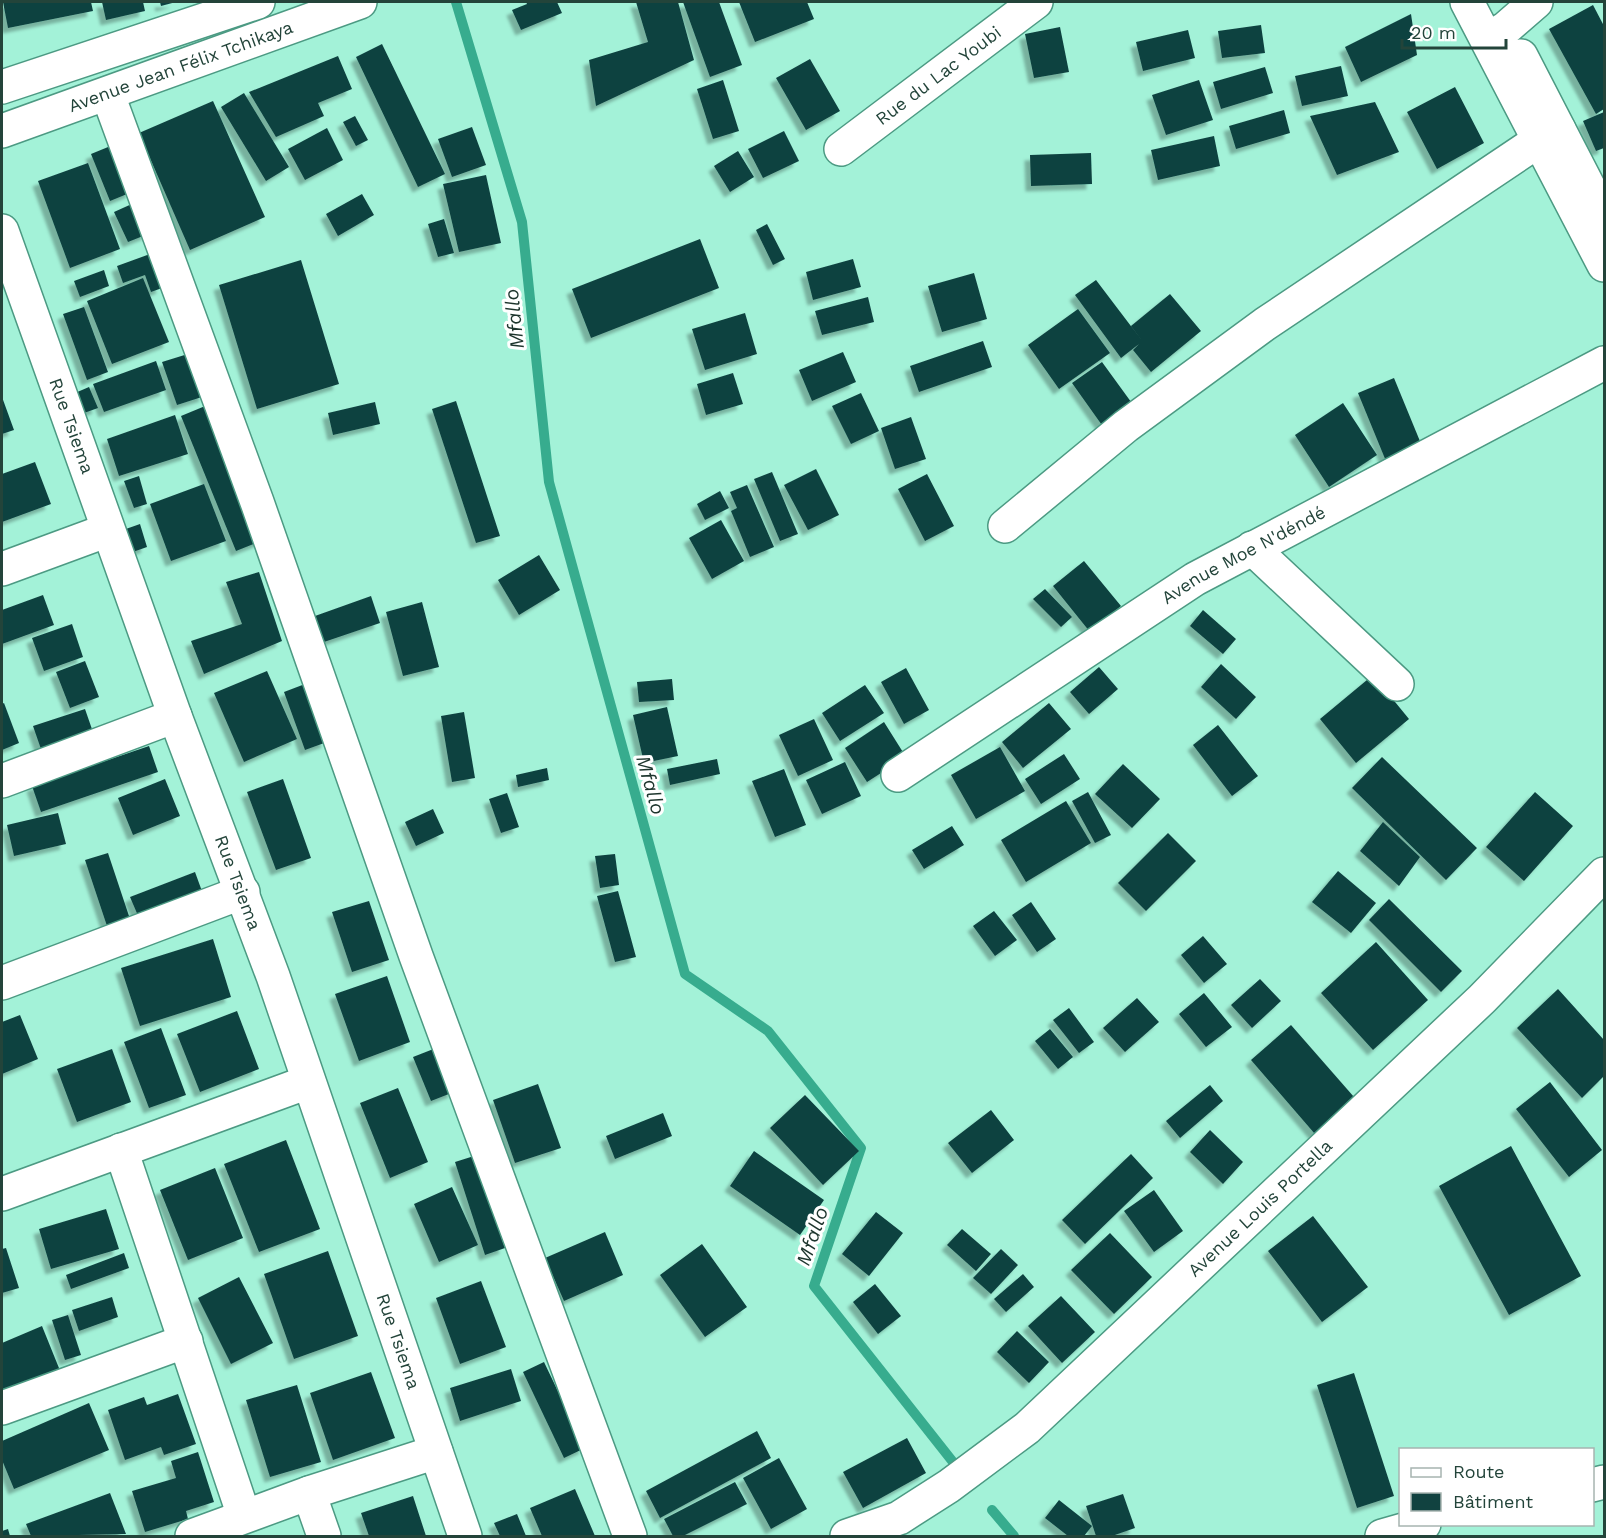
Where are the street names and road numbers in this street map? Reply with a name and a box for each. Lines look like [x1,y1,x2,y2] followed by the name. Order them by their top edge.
[66,16,296,116] street label: Avenue Jean Félix Tchikaya
[871,21,1005,129] street label: Rue du Lac Youbi
[45,375,99,476] street label: Rue Tsiema
[1157,501,1329,608] street label: Avenue Moe N'déndé
[211,832,266,933] street label: Rue Tsiema
[1183,1135,1336,1281] street label: Avenue Louis Portella
[373,1290,425,1392] street label: Rue Tsiema

